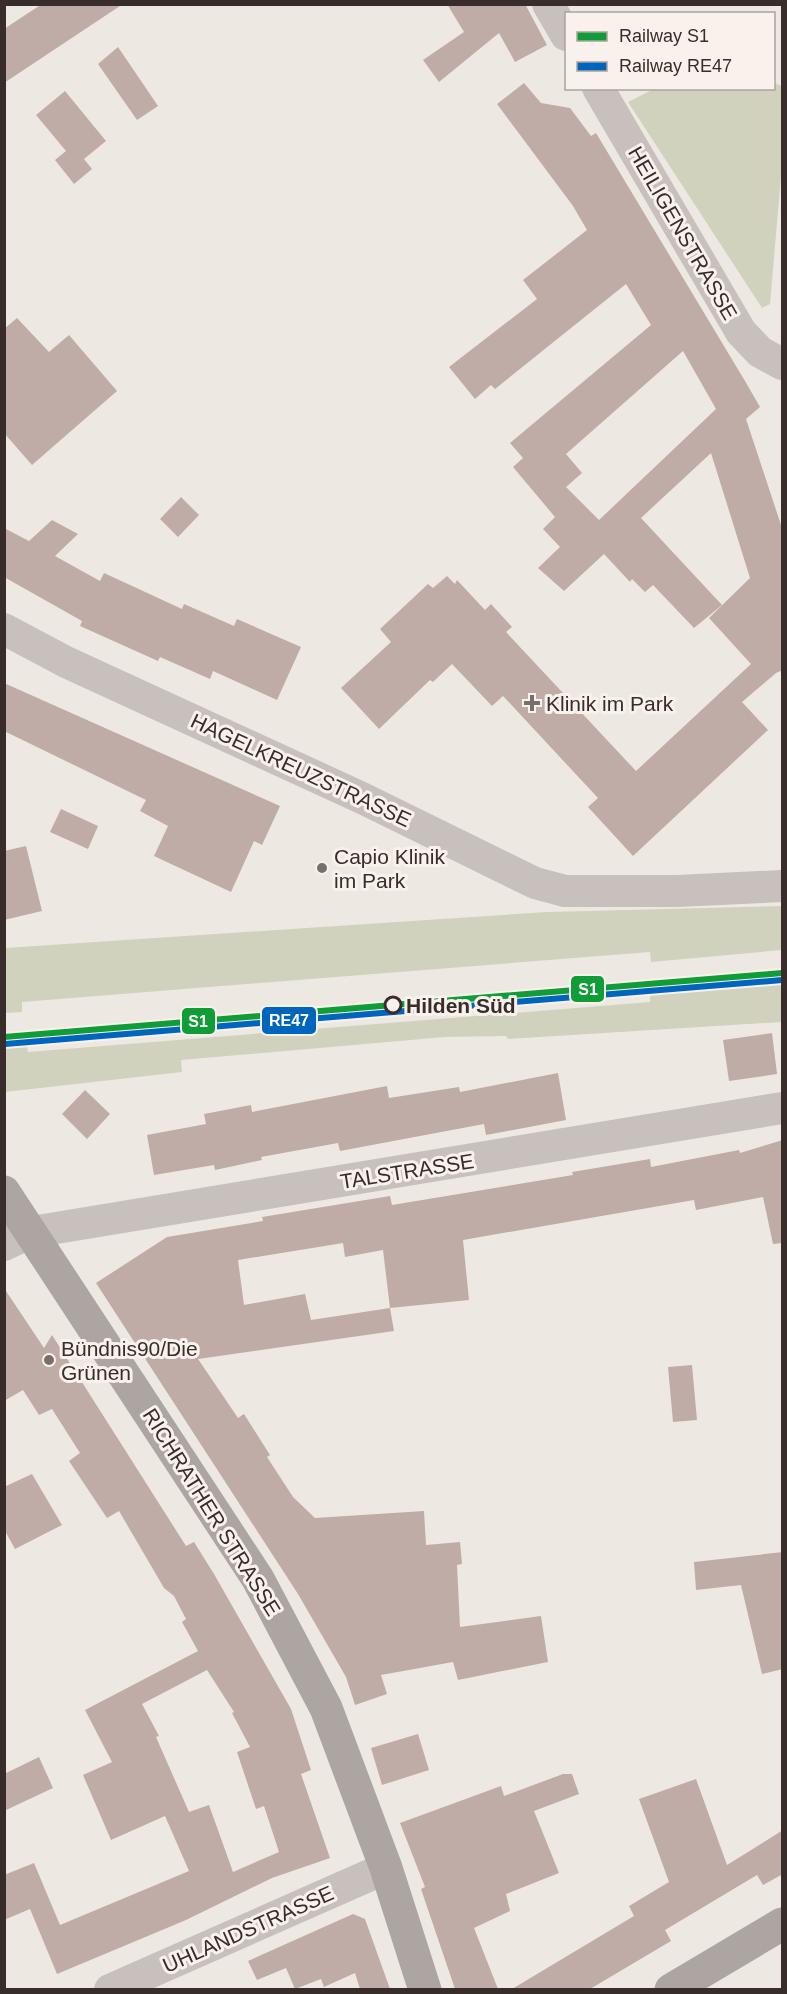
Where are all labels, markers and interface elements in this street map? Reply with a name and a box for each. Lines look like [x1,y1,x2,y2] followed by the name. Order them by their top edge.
[565,12,775,90] legend
[619,26,709,46] text: Railway S1
[619,56,732,76] text: Railway RE47
[624,142,742,324] street label: HEILIGENSTRASSE
[546,692,674,715] place label: Klinik im Park
[523,694,541,712] marker: Klinik im Park
[187,709,415,831] street label: HAGELKREUZSTRASSE
[334,845,445,892] place label: Capio Klinik im Park
[315,861,329,875] marker: Capio Klinik im Park
[570,975,605,1003] line badge: S1
[578,981,598,998] text: S1
[406,994,516,1017] place label: Hilden Süd
[384,996,402,1014] marker: Hilden Süd
[261,1006,317,1035] line badge: RE47
[181,1007,216,1035] line badge: S1
[269,1012,309,1029] text: RE47
[188,1013,208,1030] text: S1
[339,1149,475,1193] street label: TALSTRASSE
[61,1337,198,1384] place label: Bündnis90/Die Grünen
[42,1353,56,1367] marker: Bündnis90/Die Grünen
[139,1404,285,1620] street label: RICHRATHER STRASSE
[159,1881,337,1977] street label: UHLANDSTRASSE

